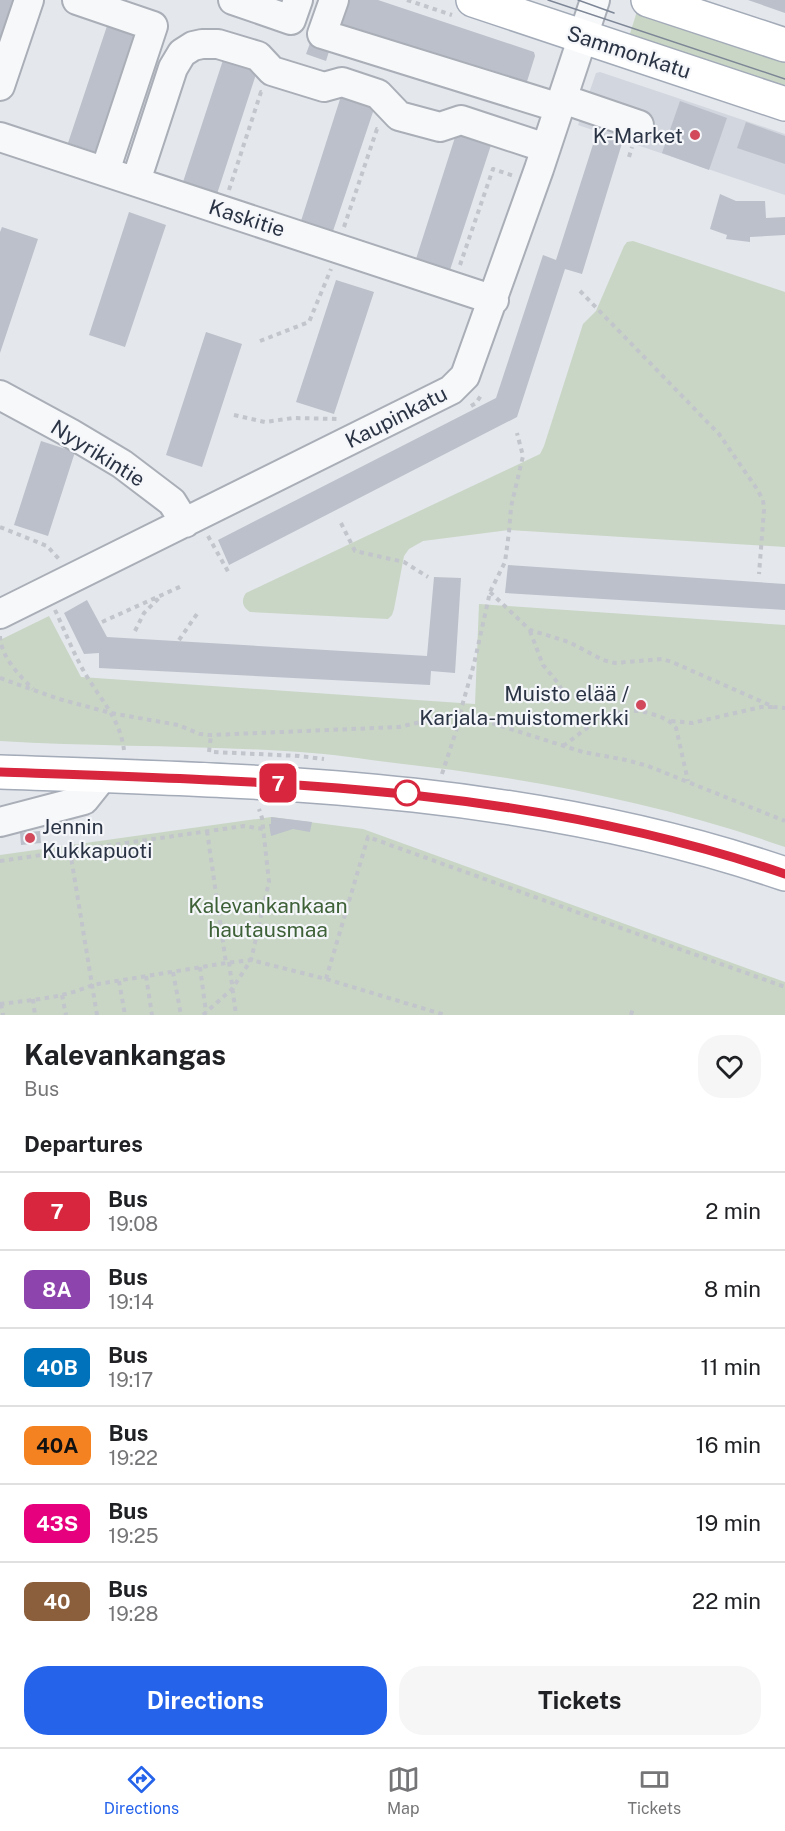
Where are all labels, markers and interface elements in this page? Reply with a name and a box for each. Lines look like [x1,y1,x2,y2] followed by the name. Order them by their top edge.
[564,20,694,84] street label: Sammonkatu
[593,123,683,148] place label: K-Market
[688,128,702,142] marker: K-Market
[206,194,288,242] street label: Kaskitie
[341,381,451,453] street label: Kaupinkatu
[46,414,150,492] street label: Nyyrikintie
[419,681,630,730] place label: Muisto elää / Karjala-muistomerkki
[634,698,648,712] marker: Muisto elää / Karjala-muistomerkki
[258,764,298,802] line badge: 7
[271,771,285,796] text: 7
[394,780,420,806] unlabelled marker
[42,814,152,863] place label: Jennin Kukkapuoti
[23,831,37,845] marker: Jennin Kukkapuoti
[188,893,348,942] park label: Kalevankankaan hautausmaa
[698,1035,761,1098] button: heart
[24,1038,226,1071] text: Kalevankangas
[24,1077,59,1101] text: Bus
[24,1131,143,1157] text: Departures
[108,1186,148,1212] text: Bus
[705,1198,761,1224] text: 2 min
[50,1199,64,1224] text: 7
[108,1212,158,1236] text: 19:08
[108,1264,148,1290] text: Bus
[704,1276,761,1302] text: 8 min
[42,1277,72,1302] text: 8A
[108,1290,154,1314] text: 19:14
[108,1342,148,1368] text: Bus
[700,1354,761,1380] text: 11 min
[36,1355,78,1380] text: 40B
[108,1368,153,1392] text: 19:17
[109,1420,148,1446] text: Bus
[696,1432,761,1458] text: 16 min
[36,1433,79,1458] text: 40A
[109,1446,158,1470] text: 19:22
[108,1498,148,1524] text: Bus
[696,1510,761,1536] text: 19 min
[36,1511,78,1536] text: 43S
[108,1524,159,1548] text: 19:25
[108,1576,148,1602] text: Bus
[692,1588,761,1614] text: 22 min
[43,1589,71,1614] text: 40
[108,1602,158,1626] text: 19:28
[24,1666,387,1735] button: Directions
[399,1666,761,1735] button: Tickets
[104,1763,179,1818] tab: Directions
[387,1763,420,1818] tab: Map
[627,1763,681,1818] tab: Tickets

